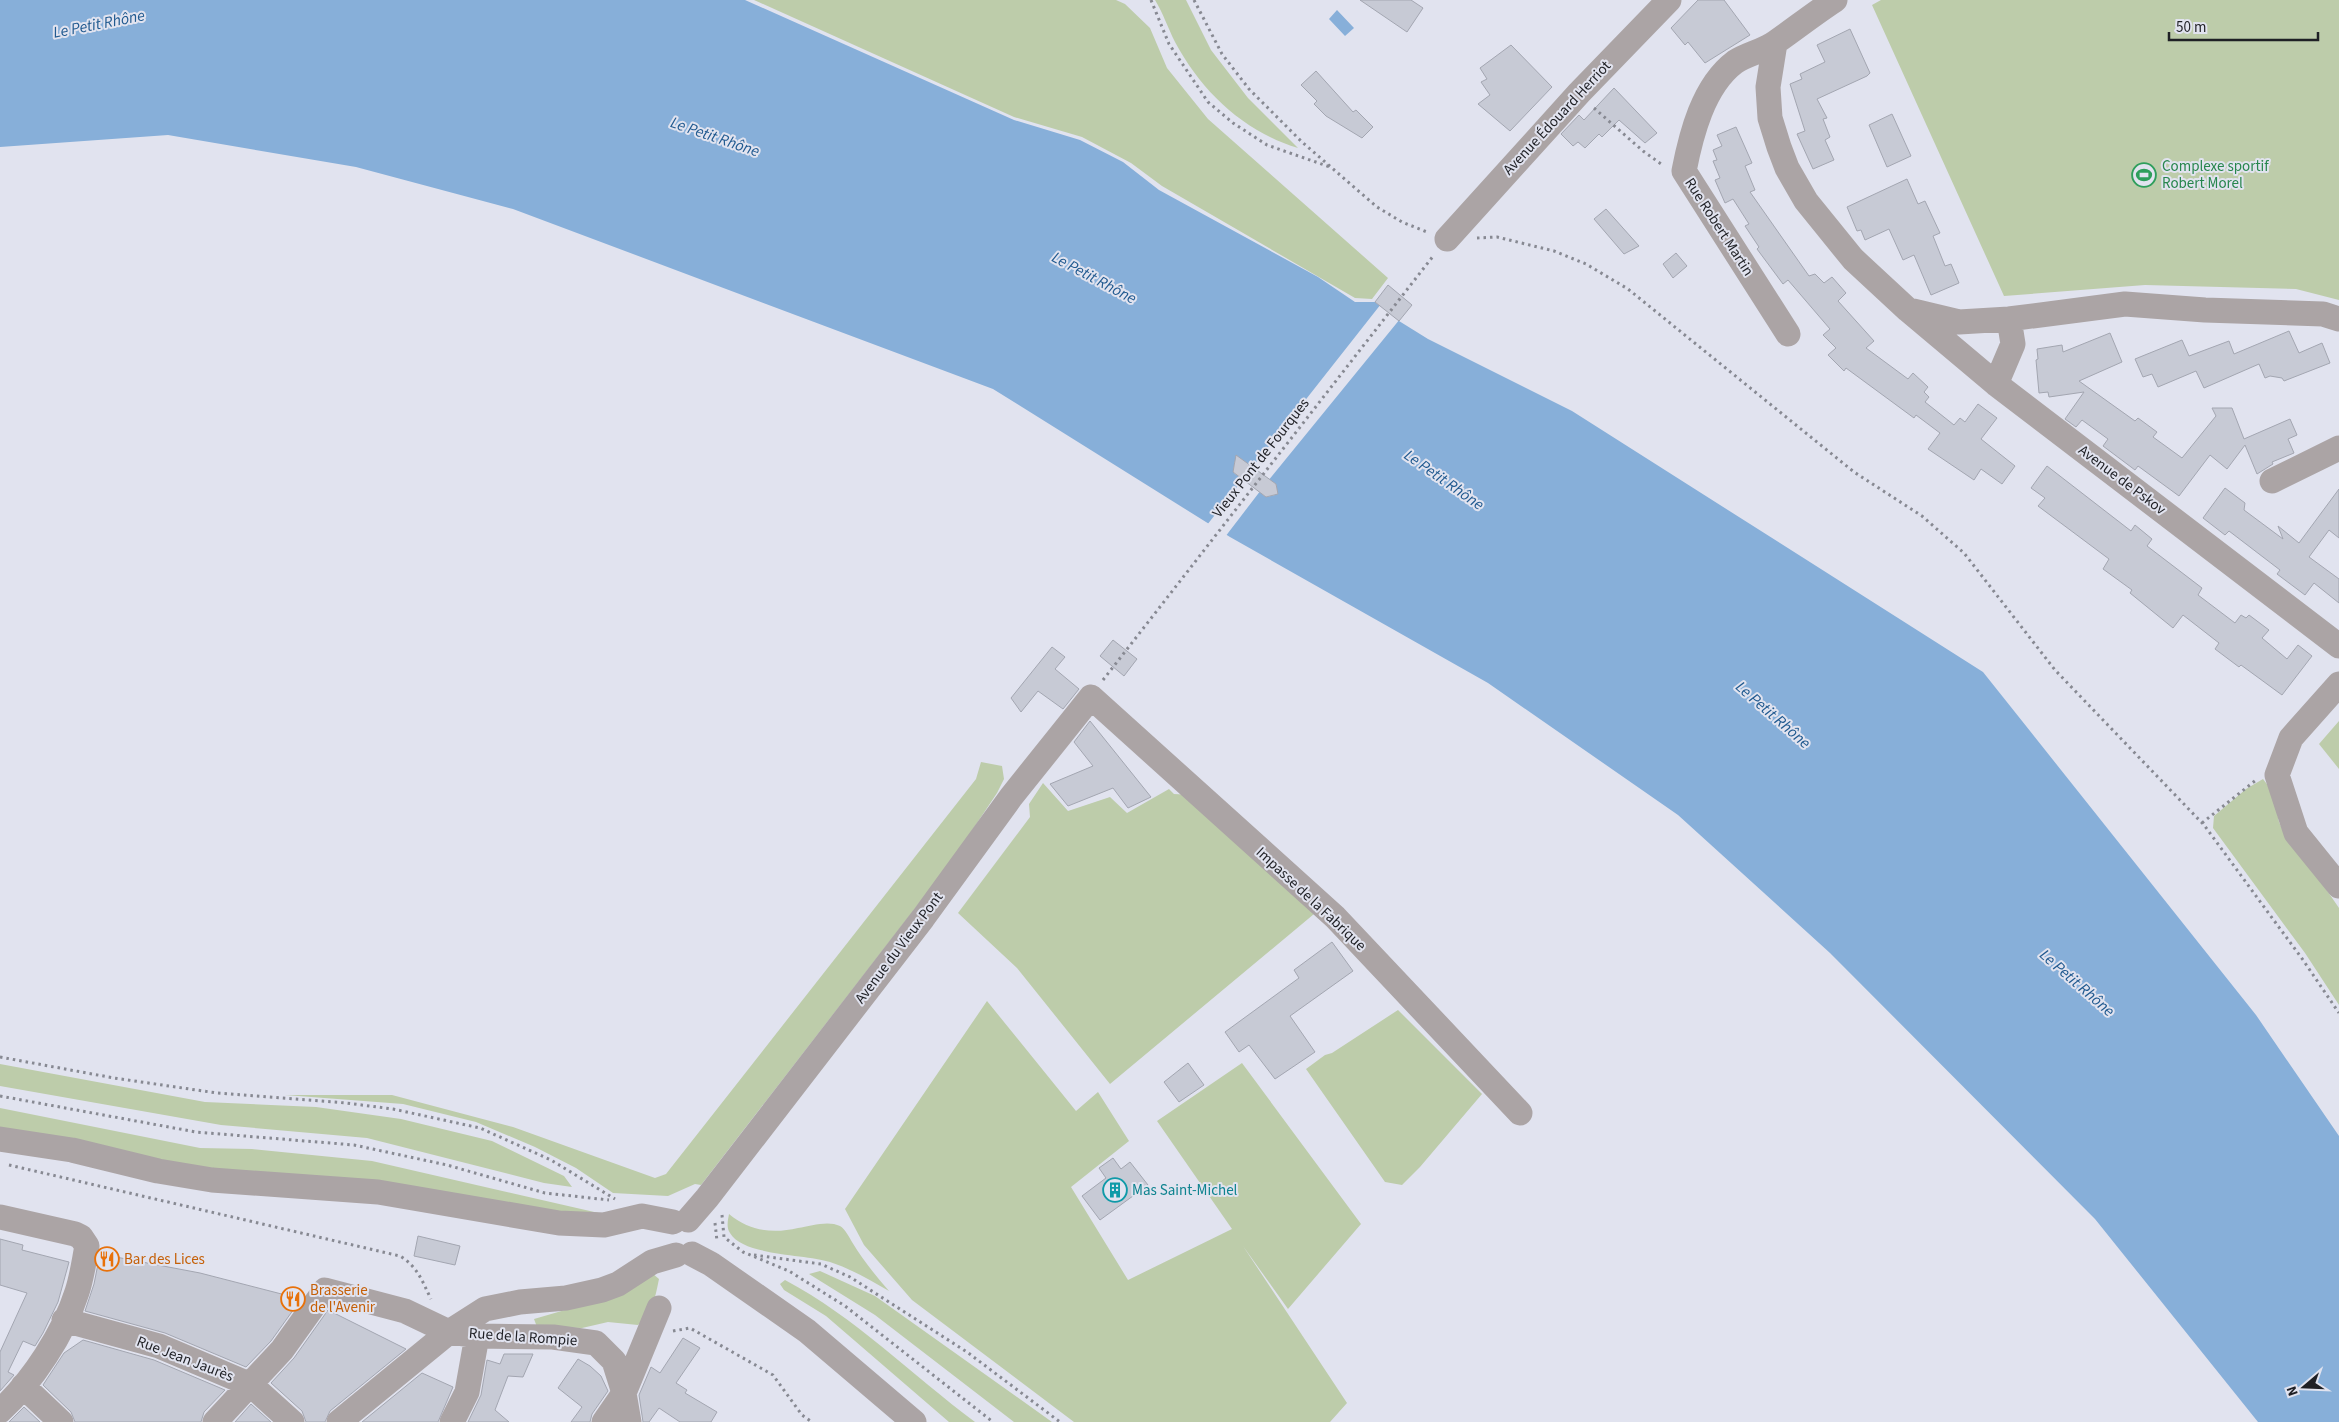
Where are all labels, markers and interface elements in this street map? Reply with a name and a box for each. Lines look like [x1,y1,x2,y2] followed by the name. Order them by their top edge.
[51,4,147,44] water label: Le Petit Rhône
[2169,10,2318,42] scale bar
[2176,17,2206,38] text: 50 m
[1498,56,1616,180] street label: Avenue Édouard Herriot
[667,111,763,163] water label: Le Petit Rhône
[2162,156,2269,194] place label: Complexe sportif Robert Morel
[2131,162,2157,188] sports icon: Complexe sportif Robert Morel
[1679,174,1759,280] street label: Rue Robert Martin
[1048,246,1140,310] water label: Le Petit Rhône
[1208,394,1314,522] street label: Vieux Pont de Fourques
[2074,440,2170,520] street label: Avenue de Pskov
[1400,444,1489,516] water label: Le Petit Rhône
[1731,676,1816,754] water label: Le Petit Rhône
[1251,842,1371,956] street label: Impasse de la Fabrique
[850,888,948,1008] street label: Avenue du Vieux Pont
[2035,944,2120,1022] water label: Le Petit Rhône
[1102,1177,1128,1203] building icon: Mas Saint-Michel
[1132,1180,1238,1201] place label: Mas Saint-Michel
[94,1246,120,1272] restaurant icon: Bar des Lices
[124,1249,205,1270] place label: Bar des Lices
[310,1280,376,1318] place label: Brasserie de l'Avenir
[280,1286,306,1312] restaurant icon: Brasserie de l'Avenir
[468,1323,578,1351] street label: Rue de la Rompie
[134,1331,236,1387] street label: Rue Jean Jaurès
[2279,1362,2329,1412] north arrow
[2282,1383,2304,1399] text: N

